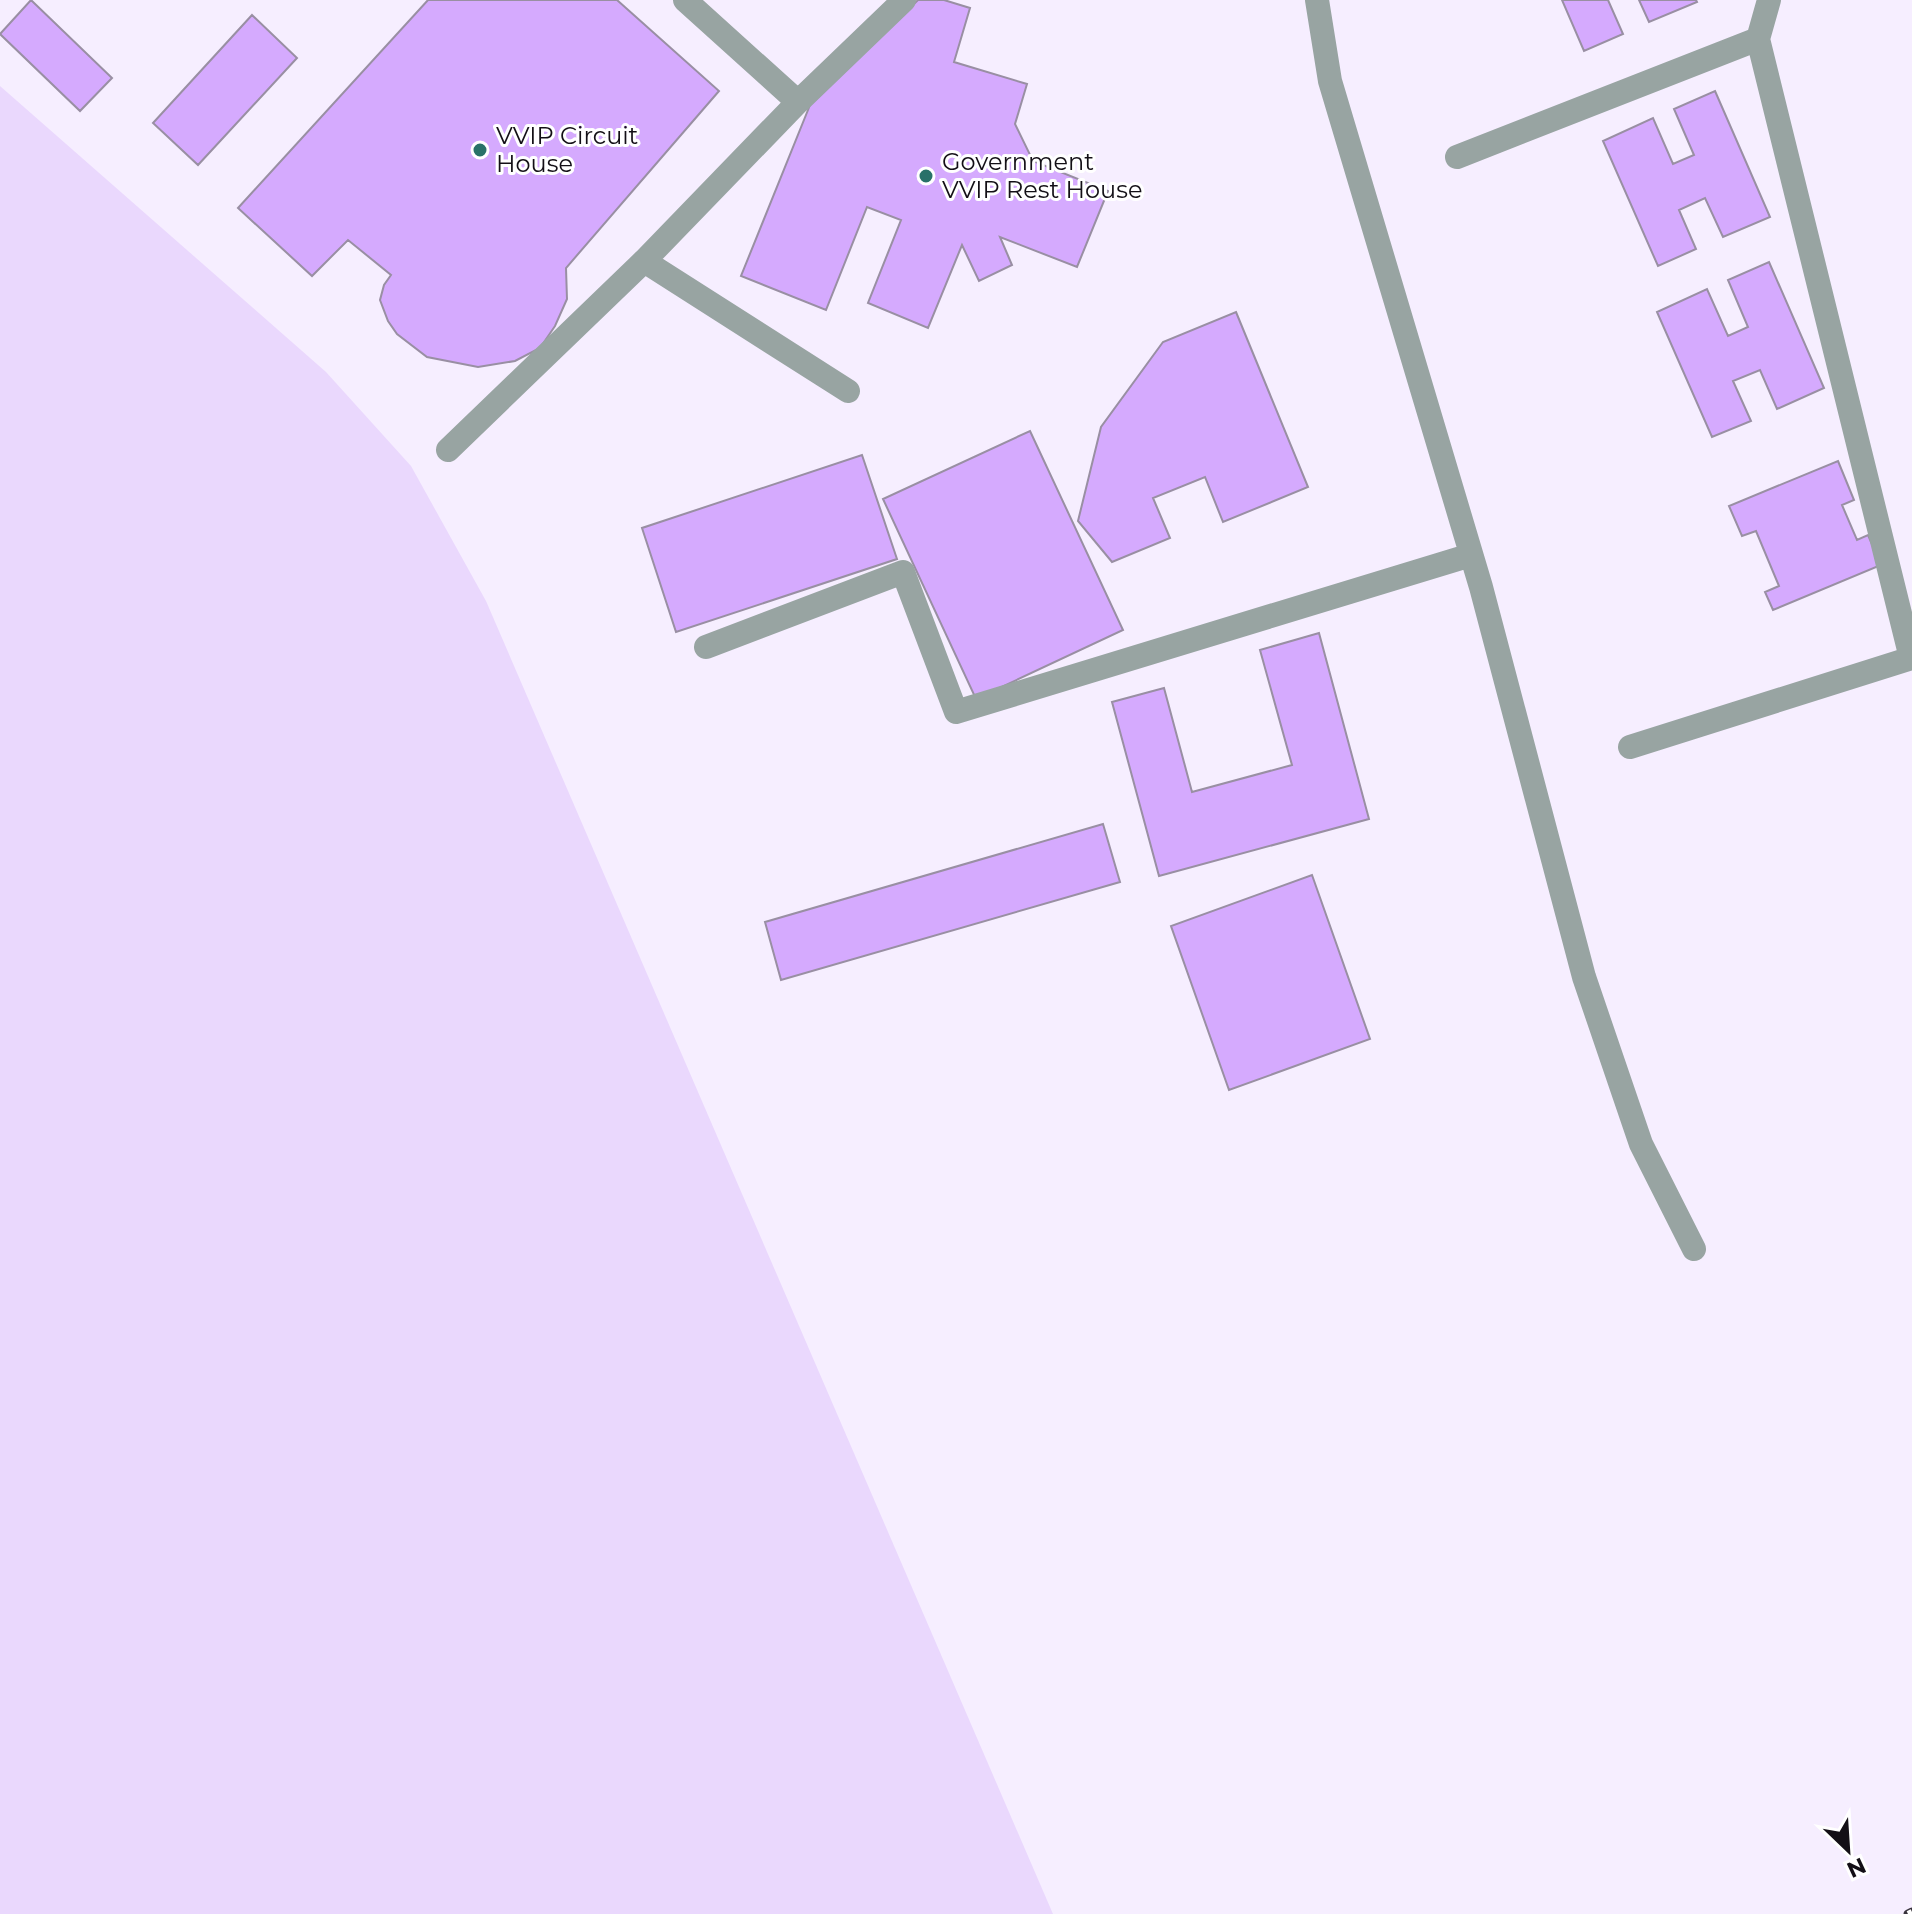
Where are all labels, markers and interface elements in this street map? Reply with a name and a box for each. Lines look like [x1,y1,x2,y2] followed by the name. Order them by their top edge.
[496,121,639,178] place label: VVIP Circuit House
[471,141,489,159] marker: VVIP Circuit House
[942,147,1142,204] place label: Government VVIP Rest House
[917,167,935,185] marker: Government VVIP Rest House
[1808,1810,1888,1890] north arrow
[1842,1852,1870,1884] text: N

